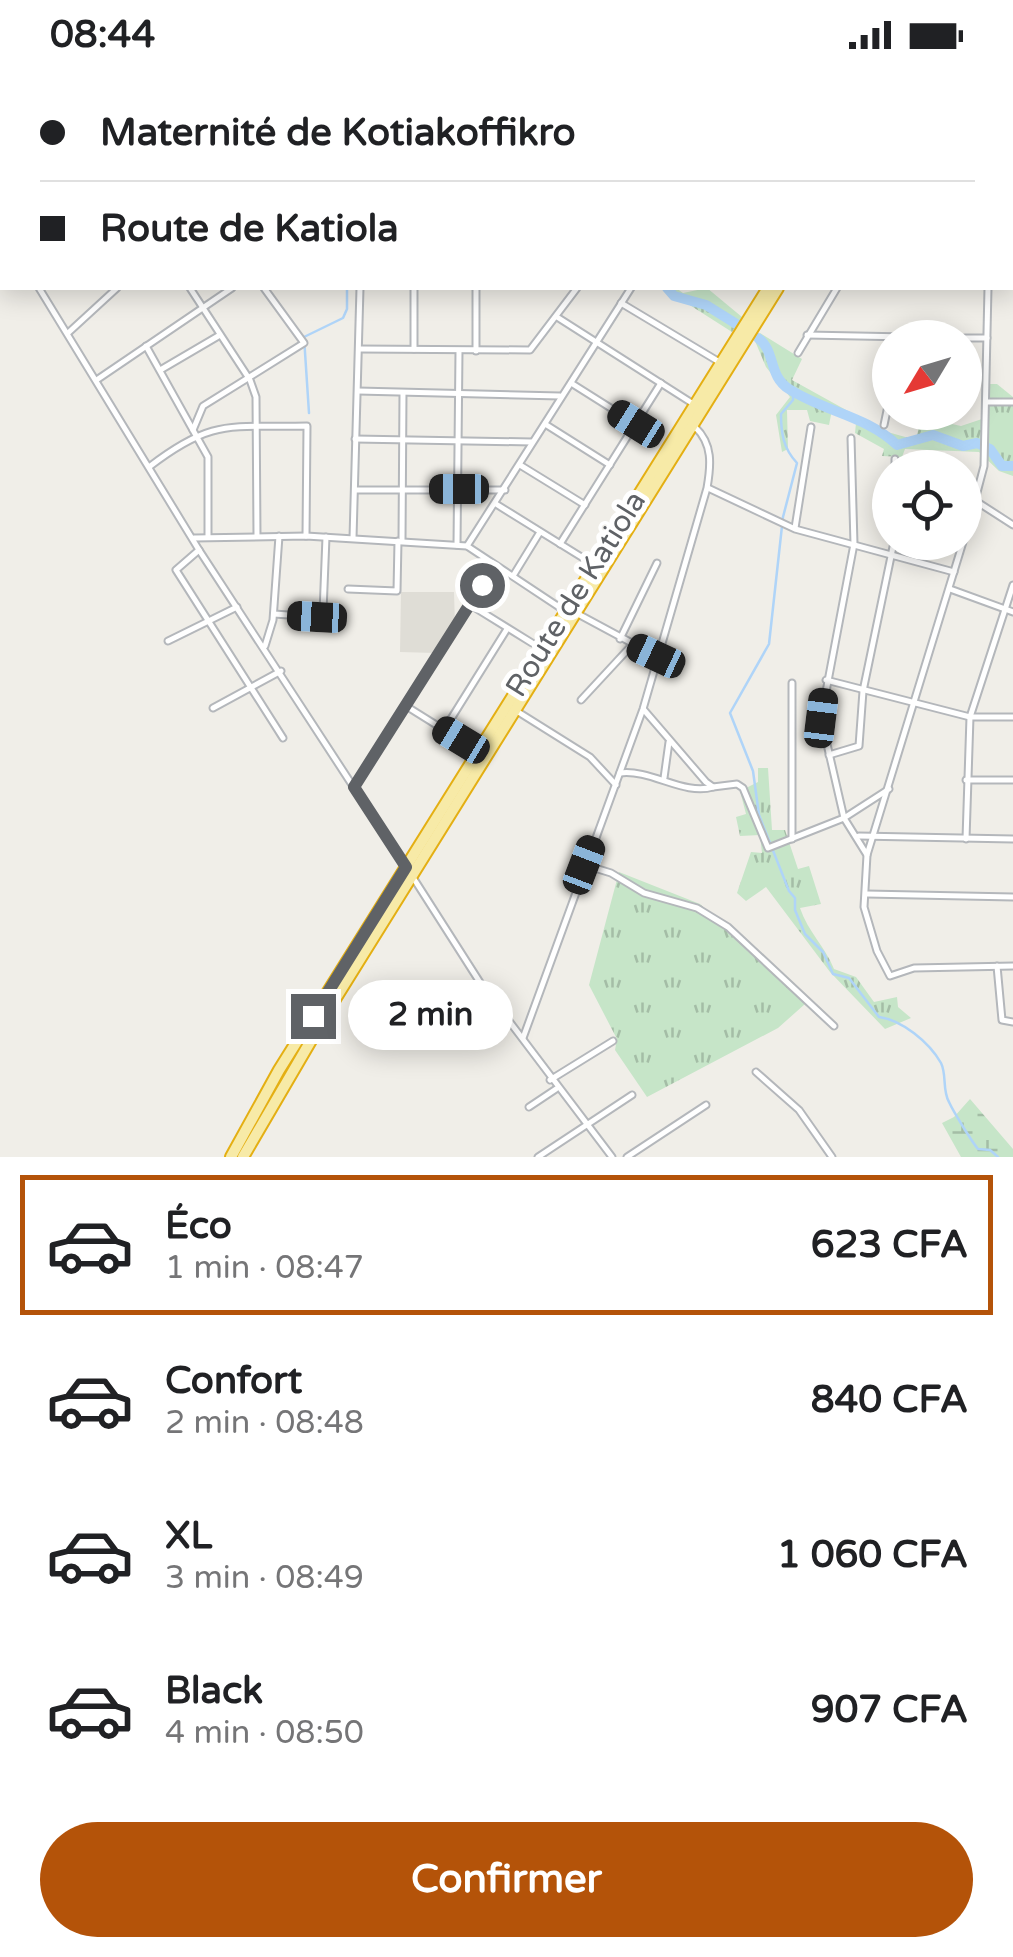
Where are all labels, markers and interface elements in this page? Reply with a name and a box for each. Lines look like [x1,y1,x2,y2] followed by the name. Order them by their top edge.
[50,12,155,58] text: 08:44
[100,110,576,156] text: Maternité de Kotiakoffikro
[100,206,399,252] text: Route de Katiola
[872,320,982,430] north arrow
[872,320,982,560] map controls
[603,395,669,453] car
[872,450,982,560] button: locate
[429,474,489,504] car
[498,484,654,704] street label: Route de Katiola
[460,563,505,608] route start
[286,600,348,634] car
[622,630,690,682] car
[802,686,840,750] car
[428,712,494,768] car
[559,832,609,898] car
[348,981,513,1051] callout: 2 min
[291,994,336,1039] route end
[388,996,473,1034] text: 2 min
[45,1200,135,1290] icon: car
[165,1203,232,1249] text: Éco
[811,1222,968,1268] text: 623 CFA
[165,1249,364,1287] text: 1 min · 08:47
[45,1355,135,1445] icon: car
[165,1358,302,1404] text: Confort
[811,1377,968,1423] text: 840 CFA
[165,1404,364,1442] text: 2 min · 08:48
[45,1510,135,1600] icon: car
[165,1513,212,1559] text: XL
[777,1532,968,1578] text: 1 060 CFA
[165,1559,364,1597] text: 3 min · 08:49
[45,1665,135,1755] icon: car
[165,1668,263,1714] text: Black
[811,1687,968,1733] text: 907 CFA
[165,1714,364,1752] text: 4 min · 08:50
[40,1822,973,1937] button: Confirmer

